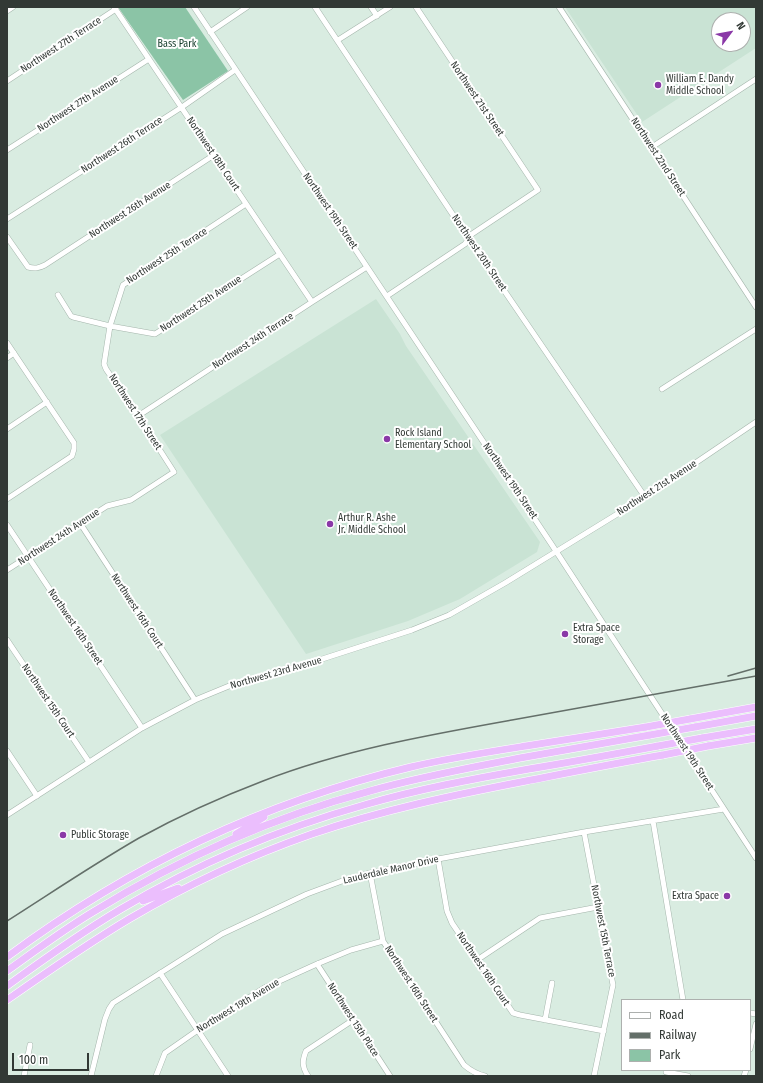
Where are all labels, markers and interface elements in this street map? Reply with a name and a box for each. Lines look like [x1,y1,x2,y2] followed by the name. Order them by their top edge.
[711,12,751,52] north arrow
[18,14,104,76] street label: Northwest 27th Terrace
[733,20,748,32] text: N
[158,38,196,50] park label: Bass Park
[448,59,506,139] street label: Northwest 21st Street
[35,73,121,135] street label: Northwest 27th Avenue
[666,73,734,96] place label: William E. Dandy Middle School
[653,80,663,90] marker: William E. Dandy Middle School
[79,114,165,176] street label: Northwest 26th Terrace
[184,115,242,193] street label: Northwest 18th Court
[628,116,688,198] street label: Northwest 22nd Street
[300,171,360,251] street label: Northwest 19th Street
[87,179,173,241] street label: Northwest 26th Avenue
[449,212,509,294] street label: Northwest 20th Street
[124,225,210,287] street label: Northwest 25th Terrace
[158,273,244,335] street label: Northwest 25th Avenue
[210,310,296,372] street label: Northwest 24th Terrace
[106,372,164,452] street label: Northwest 17th Street
[395,427,471,450] place label: Rock Island Elementary School
[382,434,392,444] marker: Rock Island Elementary School
[480,441,540,521] street label: Northwest 19th Street
[615,458,699,518] street label: Northwest 21st Avenue
[16,506,102,568] street label: Northwest 24th Avenue
[338,512,406,536] place label: Arthur R. Ashe Jr. Middle School
[325,519,335,529] marker: Arthur R. Ashe Jr. Middle School
[108,571,166,651] street label: Northwest 16th Court
[45,587,105,667] street label: Northwest 16th Street
[573,622,620,646] place label: Extra Space Storage
[560,629,570,639] marker: Extra Space Storage
[229,654,323,692] street label: Northwest 23rd Avenue
[19,662,77,740] street label: Northwest 15th Court
[658,711,716,793] street label: Northwest 19th Street
[71,829,129,841] place label: Public Storage
[58,830,68,840] marker: Public Storage
[342,853,440,887] street label: Lauderdale Manor Drive
[588,884,618,978] street label: Northwest 15th Terrace
[672,890,719,902] place label: Extra Space
[722,891,732,901] marker: Extra Space
[454,930,512,1008] street label: Northwest 16th Court
[382,943,440,1025] street label: Northwest 16th Street
[194,977,282,1035] street label: Northwest 19th Avenue
[325,981,381,1059] street label: Northwest 15th Place
[621,999,751,1071] legend
[659,1008,684,1022] text: Road
[659,1028,696,1042] text: Railway
[14,1045,91,1071] scale bar
[659,1048,680,1062] text: Park
[19,1053,48,1067] text: 100 m

